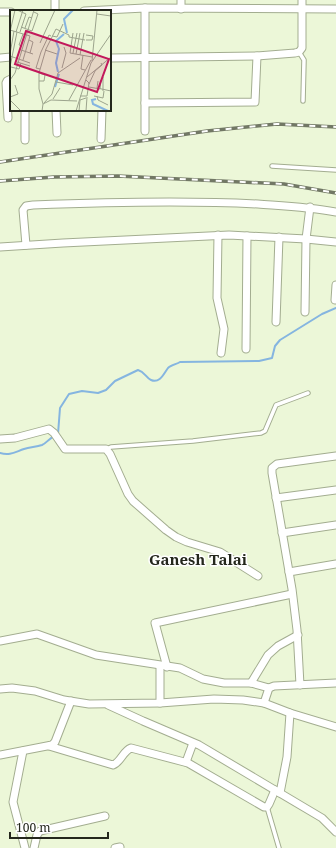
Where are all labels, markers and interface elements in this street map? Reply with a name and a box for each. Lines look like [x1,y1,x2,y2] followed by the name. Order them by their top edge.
[10,10,111,111] inset map
[149,549,248,569] district label: Ganesh Talai
[10,814,108,840] scale bar
[16,819,51,836] text: 100 m

